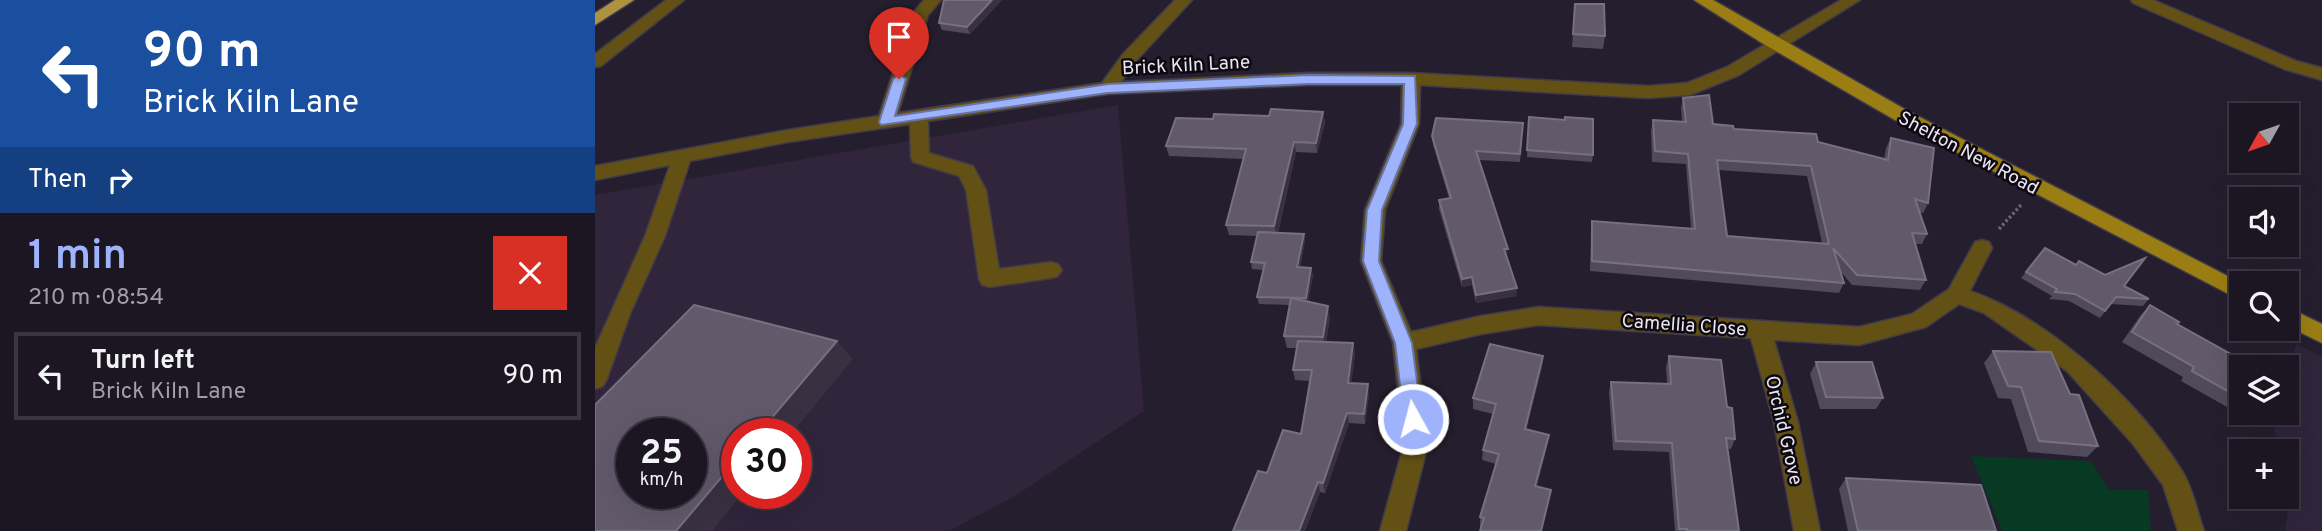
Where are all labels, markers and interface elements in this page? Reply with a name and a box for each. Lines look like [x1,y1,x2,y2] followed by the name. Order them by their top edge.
[869,7,929,79] pin
[880,18,918,56] icon: arrive
[143,23,261,85] text: 90 m
[28,28,119,119] icon: left
[1121,51,1251,81] street label: Brick Kiln Lane
[143,84,359,124] text: Brick Kiln Lane
[2229,103,2299,173] north arrow
[2229,103,2299,509] map controls
[1894,107,2042,201] street label: Shelton New Road
[101,161,139,199] icon: right
[28,164,87,197] text: Then
[2229,187,2299,257] button: sound
[28,231,127,284] text: 1 min
[493,236,567,310] button: close
[2229,271,2299,341] button: search
[28,284,164,313] text: 210 m · 08:54
[1621,310,1747,342] street label: Camellia Close
[91,345,195,378] text: Turn left
[2229,355,2299,425] button: layers
[32,357,70,395] icon: left
[503,360,563,393] text: 90 m
[1759,373,1807,487] street label: Orchid Grove
[91,378,246,407] text: Brick Kiln Lane
[1376,382,1450,456] position arrow
[721,418,812,509] speed limit sign: 30
[640,432,683,476] text: 25
[2229,439,2299,509] button: +
[640,469,683,492] text: km/h

